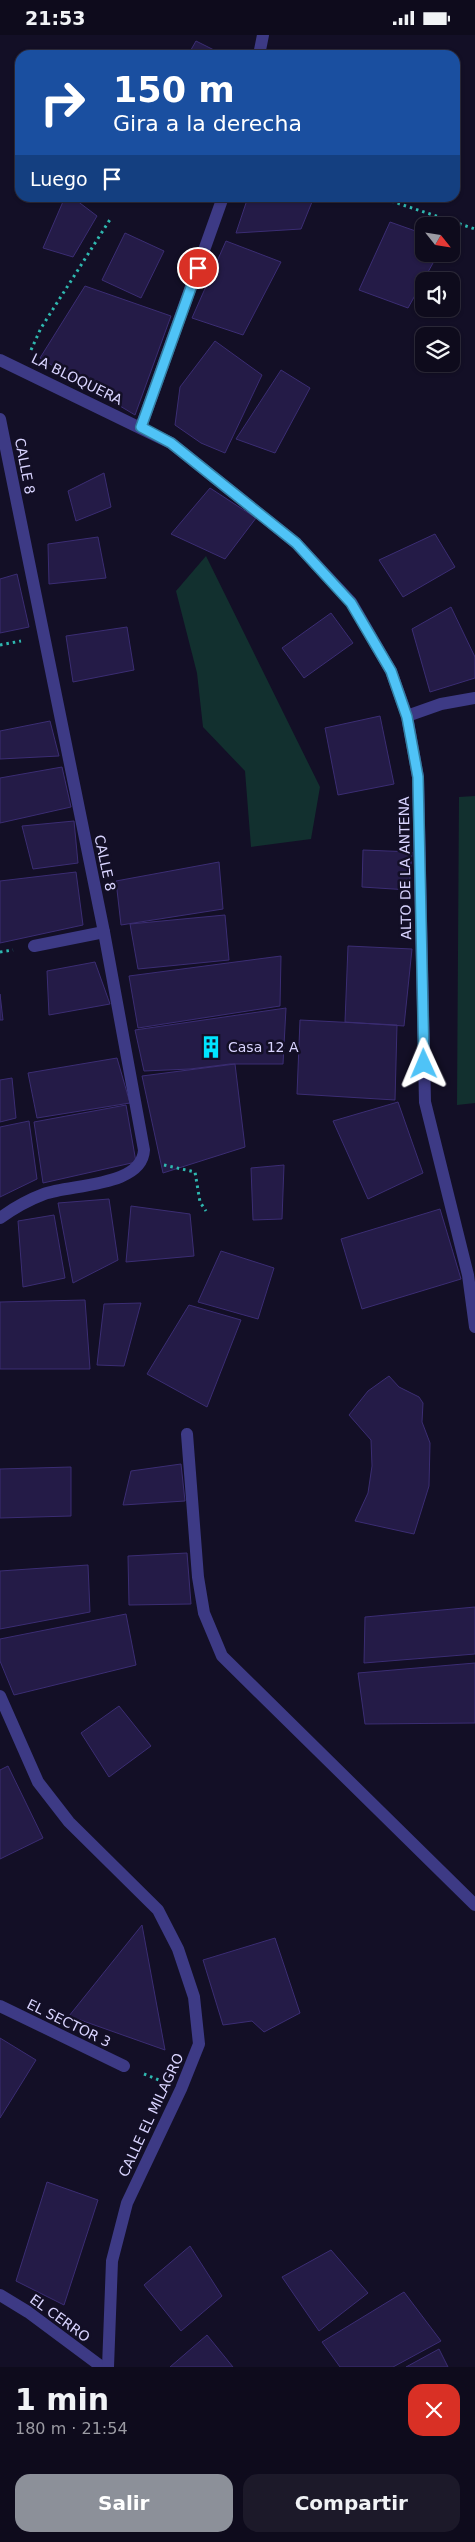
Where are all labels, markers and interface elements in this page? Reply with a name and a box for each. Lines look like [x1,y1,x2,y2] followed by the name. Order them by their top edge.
[25,7,85,29] text: 21:53
[30,70,95,135] icon: right
[113,70,235,110] text: 150 m
[113,111,302,136] text: Gira a la derecha
[98,165,126,193] icon: arrive
[30,168,88,190] text: Luego
[415,217,460,263] north arrow
[415,217,460,372] map controls
[177,247,219,289] pin
[184,254,212,282] icon: arrive
[415,272,460,317] button: sound
[415,327,460,372] button: layers
[29,350,125,408] street label: LA BLOQUERA
[12,436,38,496] street label: CALLE 8
[396,796,414,940] street label: ALTO DE LA ANTENA
[91,833,119,893] street label: CALLE 8
[198,1034,224,1060] building icon: Casa 12 A
[397,1037,449,1089] position arrow
[228,1039,299,1055] place label: Casa 12 A
[24,1996,114,2050] street label: EL SECTOR 3
[115,2051,187,2179] street label: CALLE EL MILAGRO
[27,2291,93,2345] street label: EL CERRO
[15,2382,109,2417] text: 1 min
[408,2384,460,2436] button: close
[15,2419,128,2438] text: 180 m · 21:54
[15,2474,233,2532] button: Salir
[243,2474,460,2532] button: Compartir

